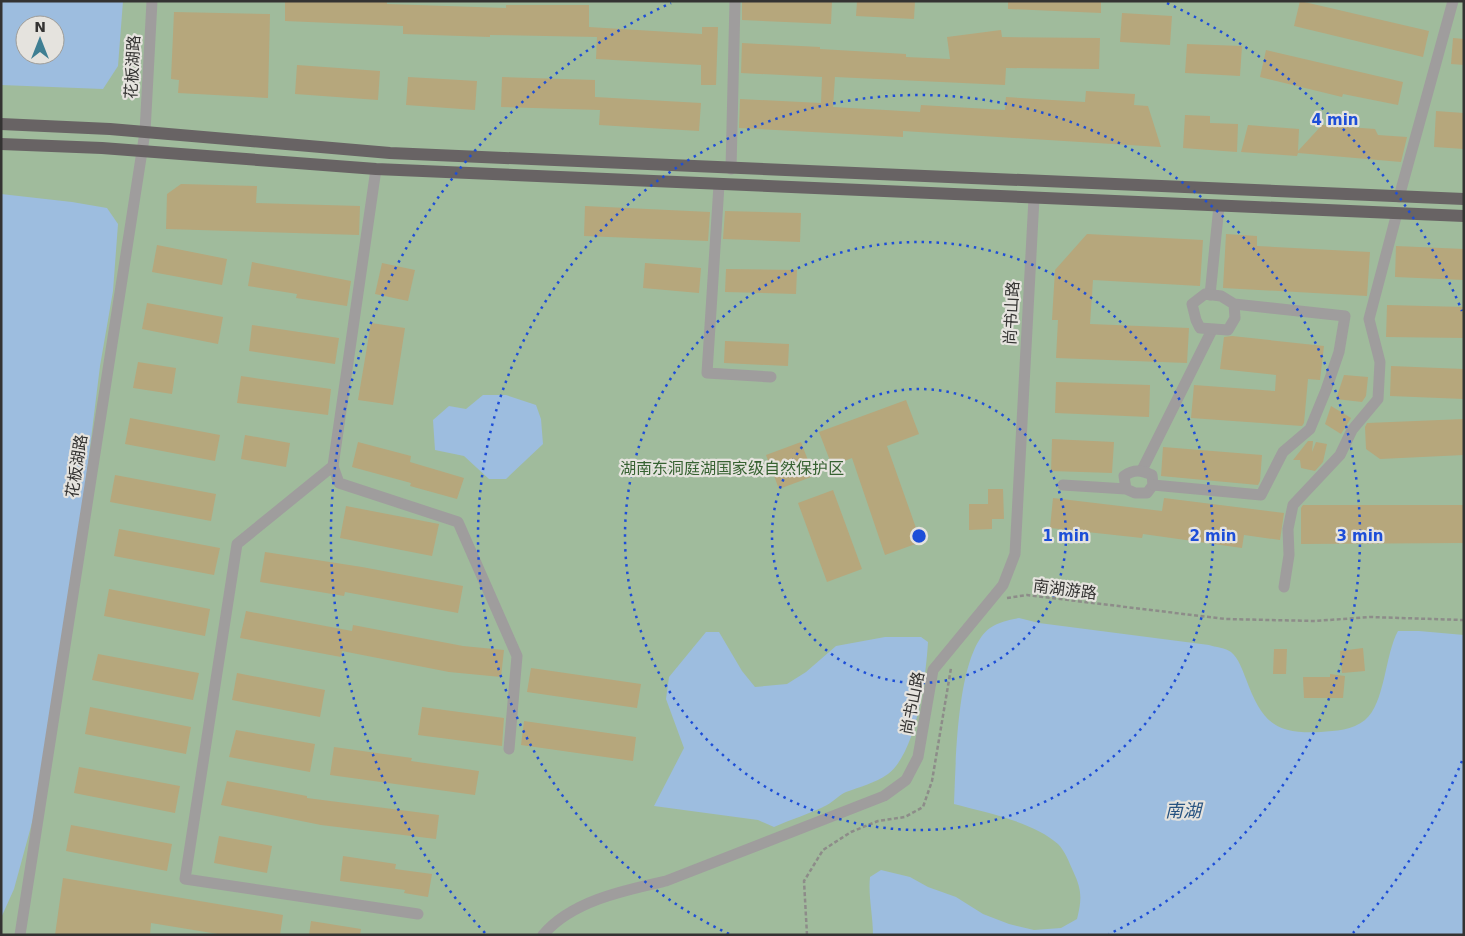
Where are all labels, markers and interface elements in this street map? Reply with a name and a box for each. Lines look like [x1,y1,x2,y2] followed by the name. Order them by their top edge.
[15,15,65,65] north arrow
[34,19,46,35] text: N
[121,35,144,99] street label: 花板湖路
[1311,111,1359,129] text: 4 min
[1000,281,1023,345] street label: 尚书山路
[62,433,91,499] street label: 花板湖路
[620,459,844,478] park label: 湖南东洞庭湖国家级自然保护区
[910,527,928,545] centre of rings
[1042,527,1090,545] text: 1 min
[1189,527,1237,545] text: 2 min
[1336,527,1384,545] text: 3 min
[1032,576,1098,603] street label: 南湖游路
[897,670,928,736] street label: 尚书山路
[1165,800,1204,821] water label: 南湖

